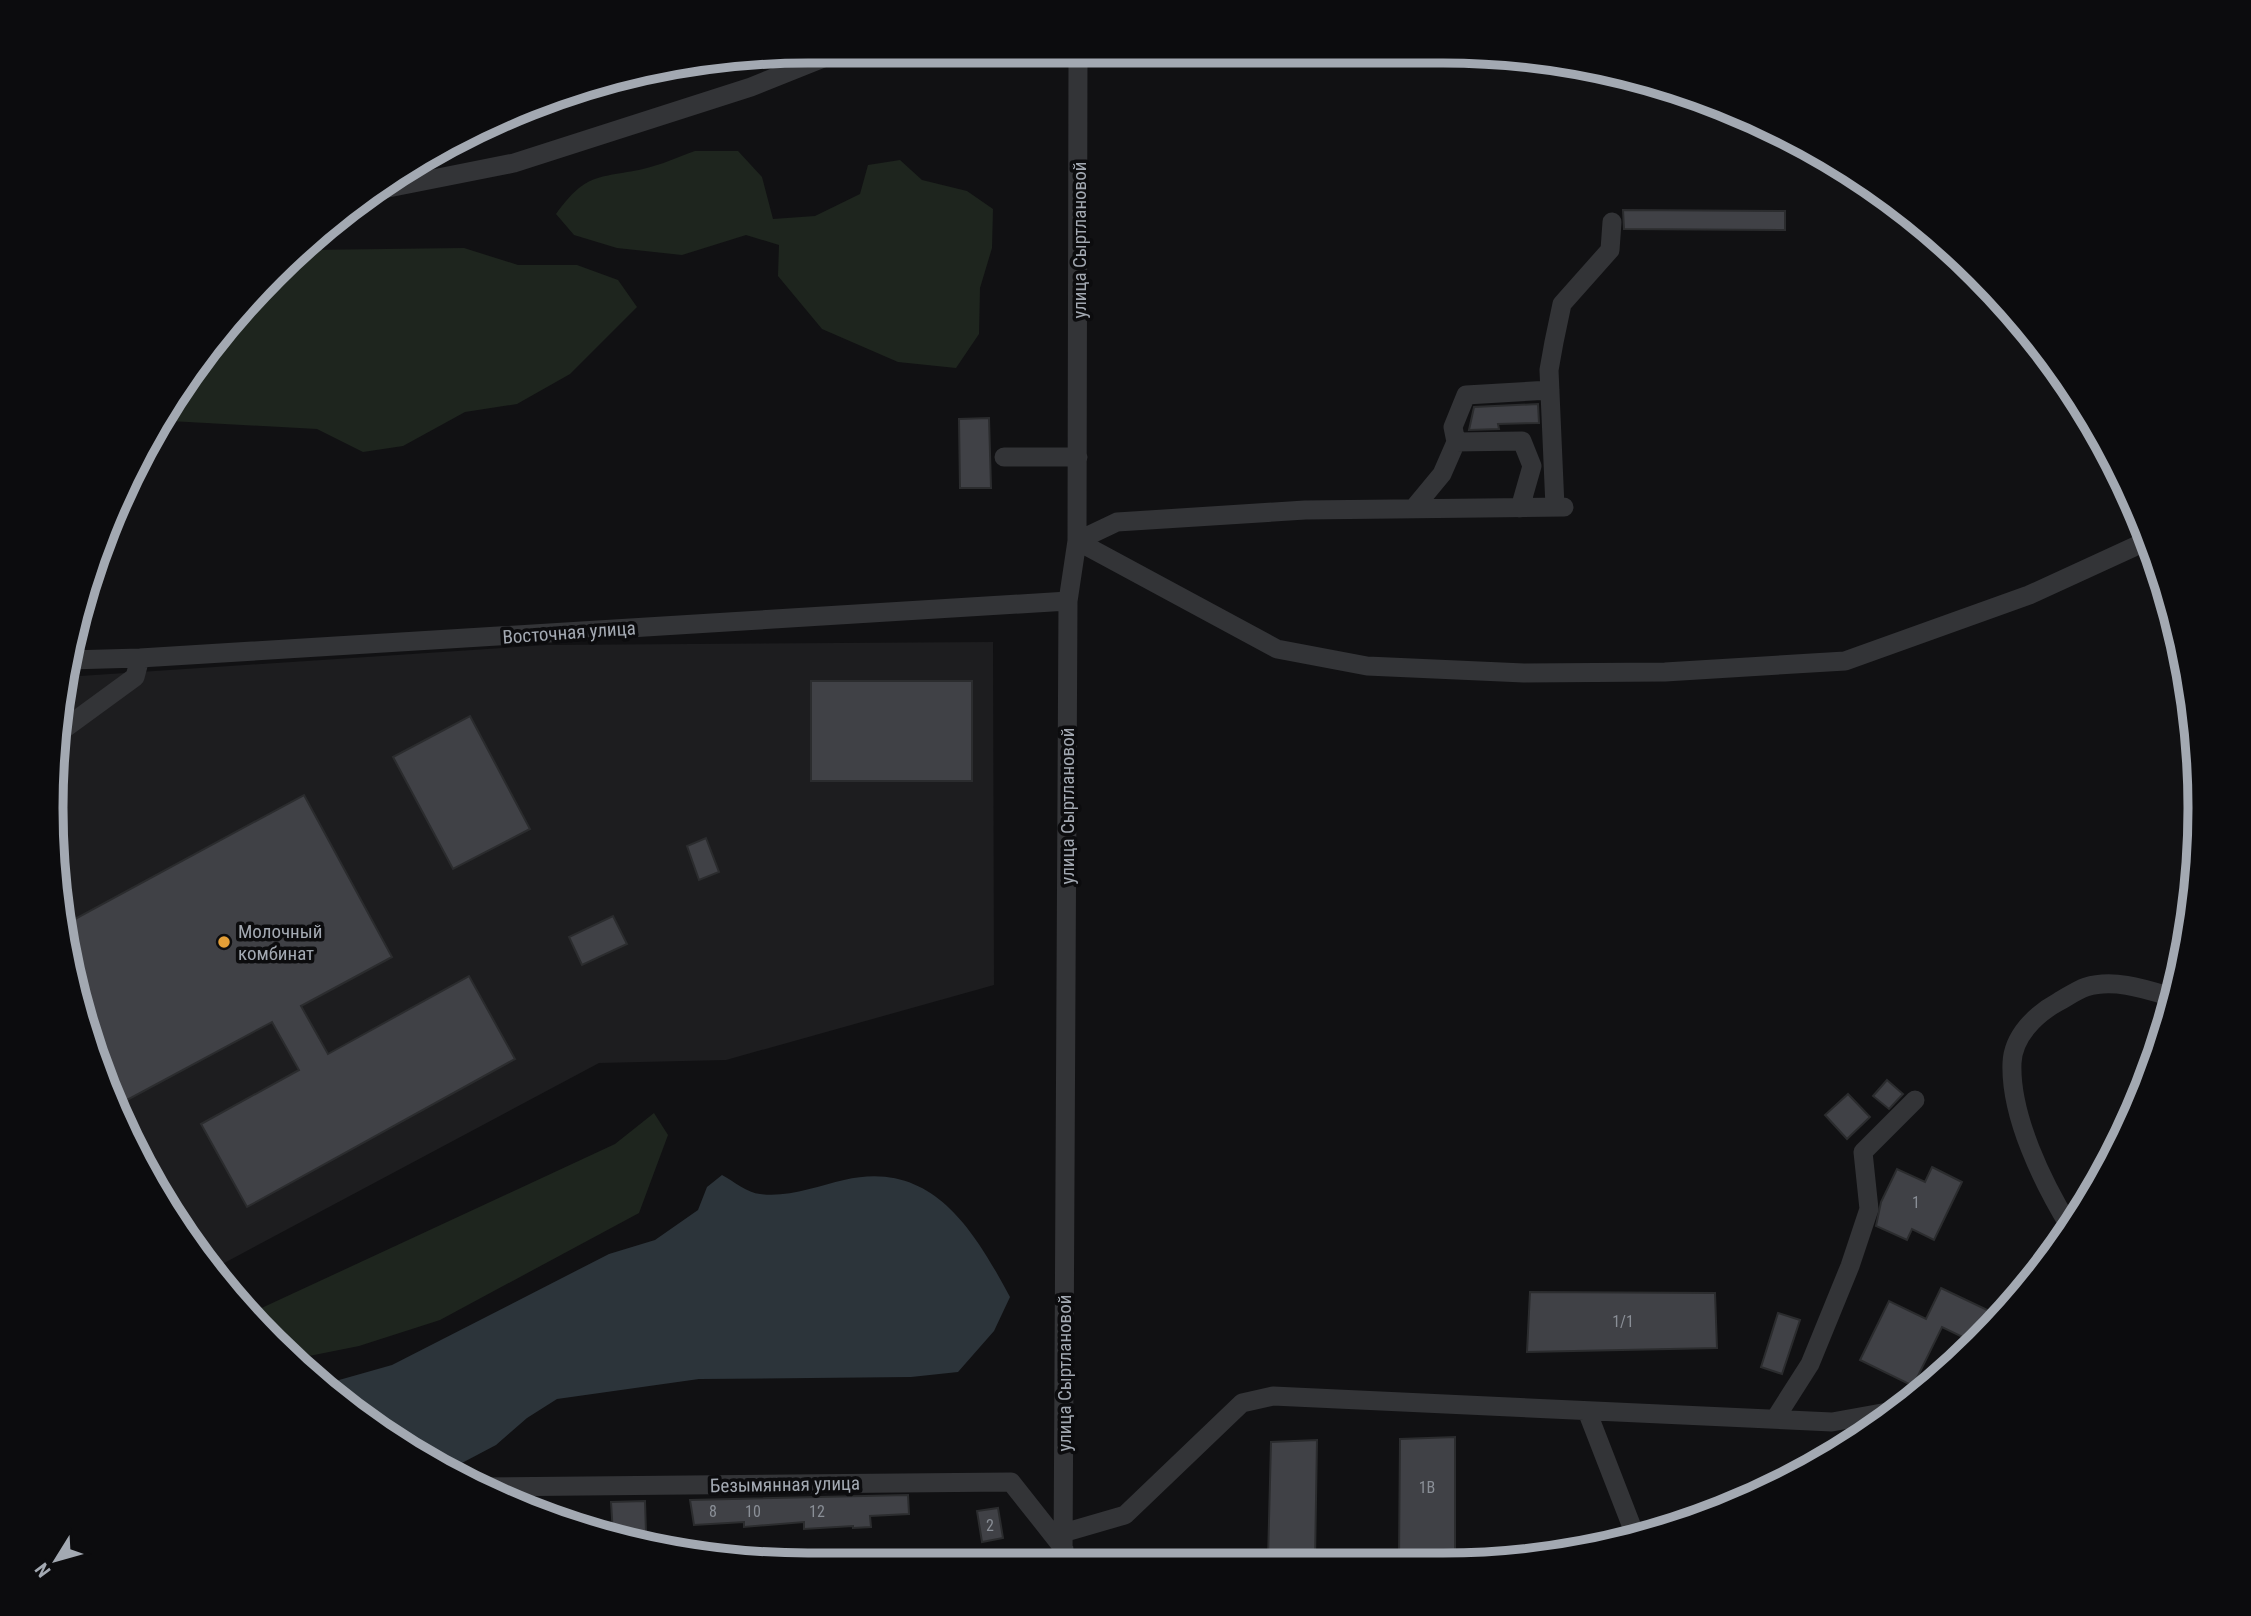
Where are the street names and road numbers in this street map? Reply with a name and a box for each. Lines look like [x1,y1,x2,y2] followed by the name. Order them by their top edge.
[1068,162,1091,318] street label: улица Сыртлановой
[502,616,636,649] street label: Восточная улица
[1056,728,1079,884] street label: улица Сыртлановой
[1053,1295,1076,1451] street label: улица Сыртлановой
[710,1472,860,1497] street label: Безымянная улица

